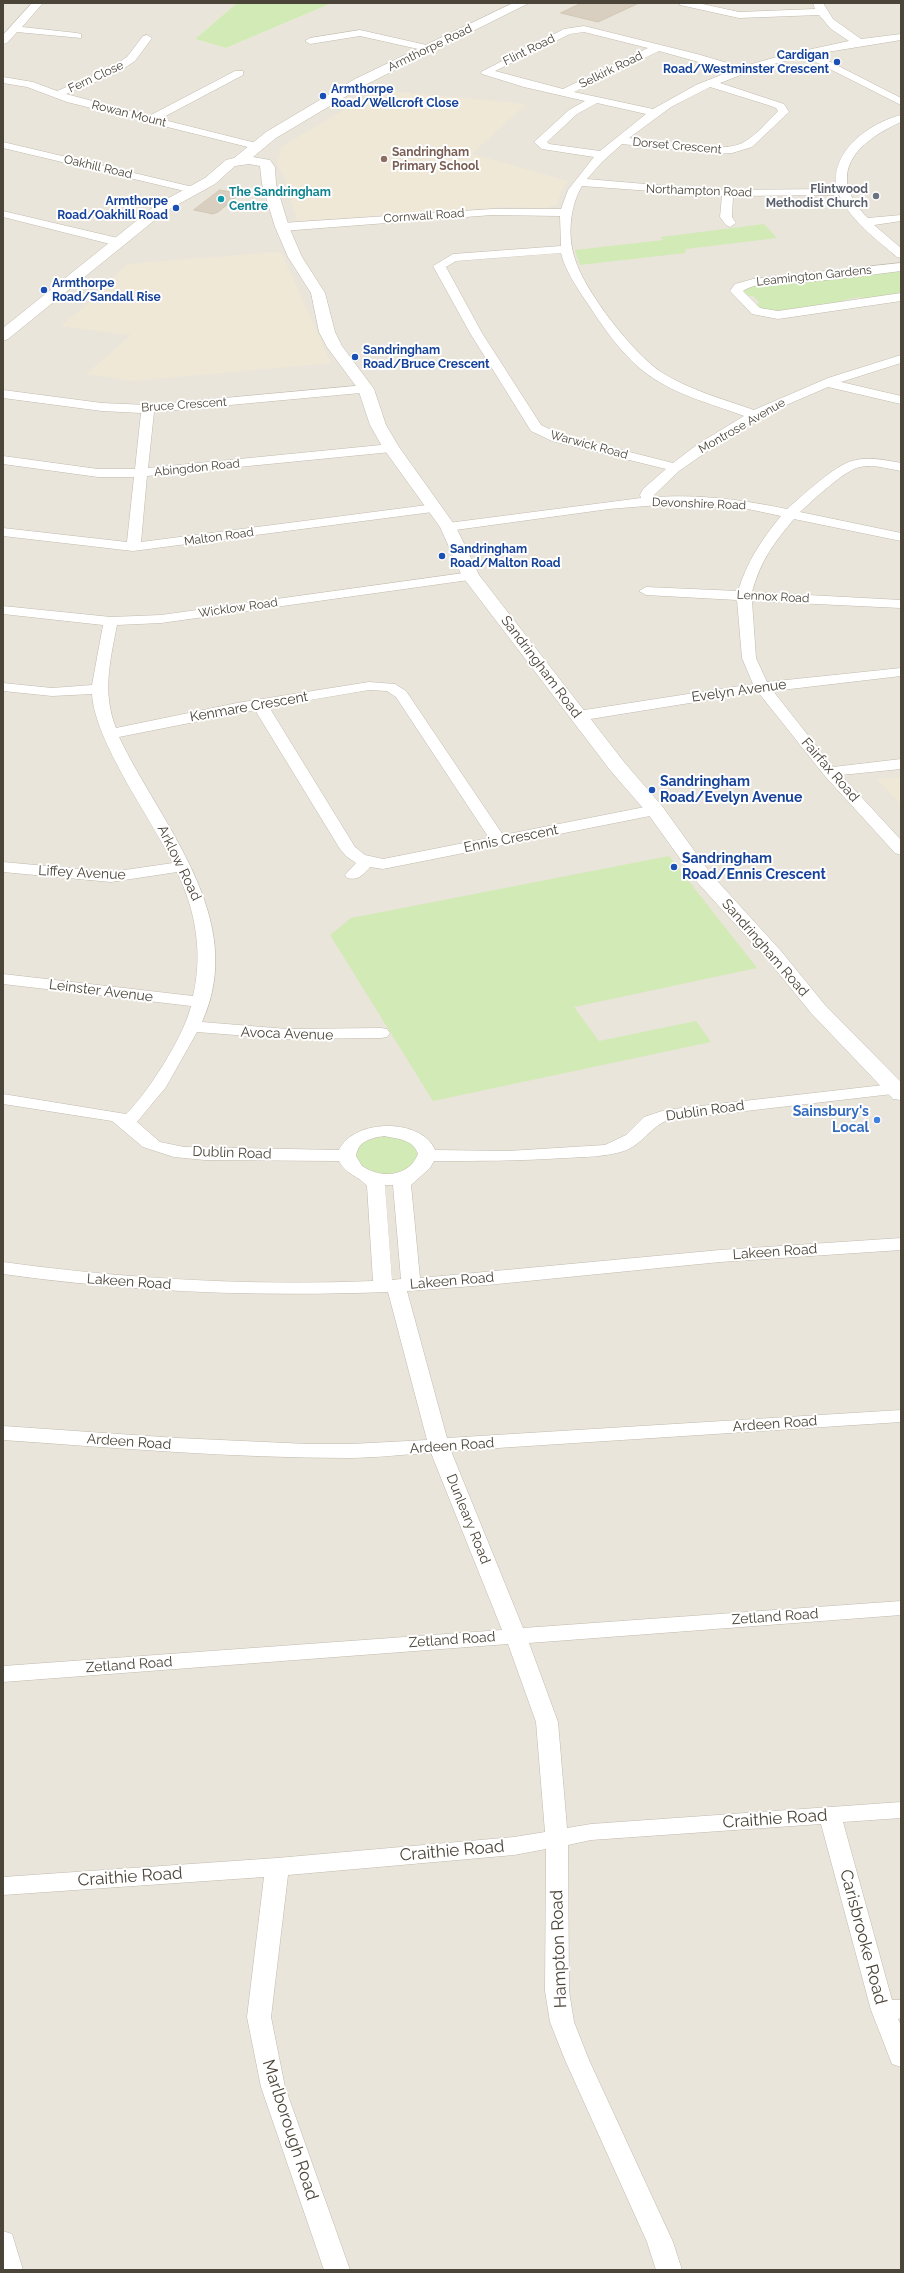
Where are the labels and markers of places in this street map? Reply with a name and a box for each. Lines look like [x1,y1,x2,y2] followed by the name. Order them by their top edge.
[663,48,829,76] place label: Cardigan Road/Westminster Crescent
[832,57,842,67] marker: Cardigan Road/Westminster Crescent
[331,82,459,110] place label: Armthorpe Road/Wellcroft Close
[318,91,328,101] marker: Armthorpe Road/Wellcroft Close
[392,145,479,173] place label: Sandringham Primary School
[379,154,389,164] marker: Sandringham Primary School
[766,182,868,210] place label: Flintwood Methodist Church
[229,185,331,213] place label: The Sandringham Centre
[871,191,881,201] marker: Flintwood Methodist Church
[57,194,168,222] place label: Armthorpe Road/Oakhill Road
[216,194,226,204] marker: The Sandringham Centre
[171,203,181,213] marker: Armthorpe Road/Oakhill Road
[52,276,161,304] place label: Armthorpe Road/Sandall Rise
[39,285,49,295] marker: Armthorpe Road/Sandall Rise
[363,343,490,371] place label: Sandringham Road/Bruce Crescent
[350,352,360,362] marker: Sandringham Road/Bruce Crescent
[450,542,561,570] place label: Sandringham Road/Malton Road
[437,551,447,561] marker: Sandringham Road/Malton Road
[660,774,802,806] place label: Sandringham Road/Evelyn Avenue
[647,785,657,795] marker: Sandringham Road/Evelyn Avenue
[682,851,826,884] place label: Sandringham Road/Ennis Crescent
[669,862,679,872] marker: Sandringham Road/Ennis Crescent
[793,1104,869,1136] place label: Sainsbury's Local
[872,1115,882,1125] marker: Sainsbury's Local

